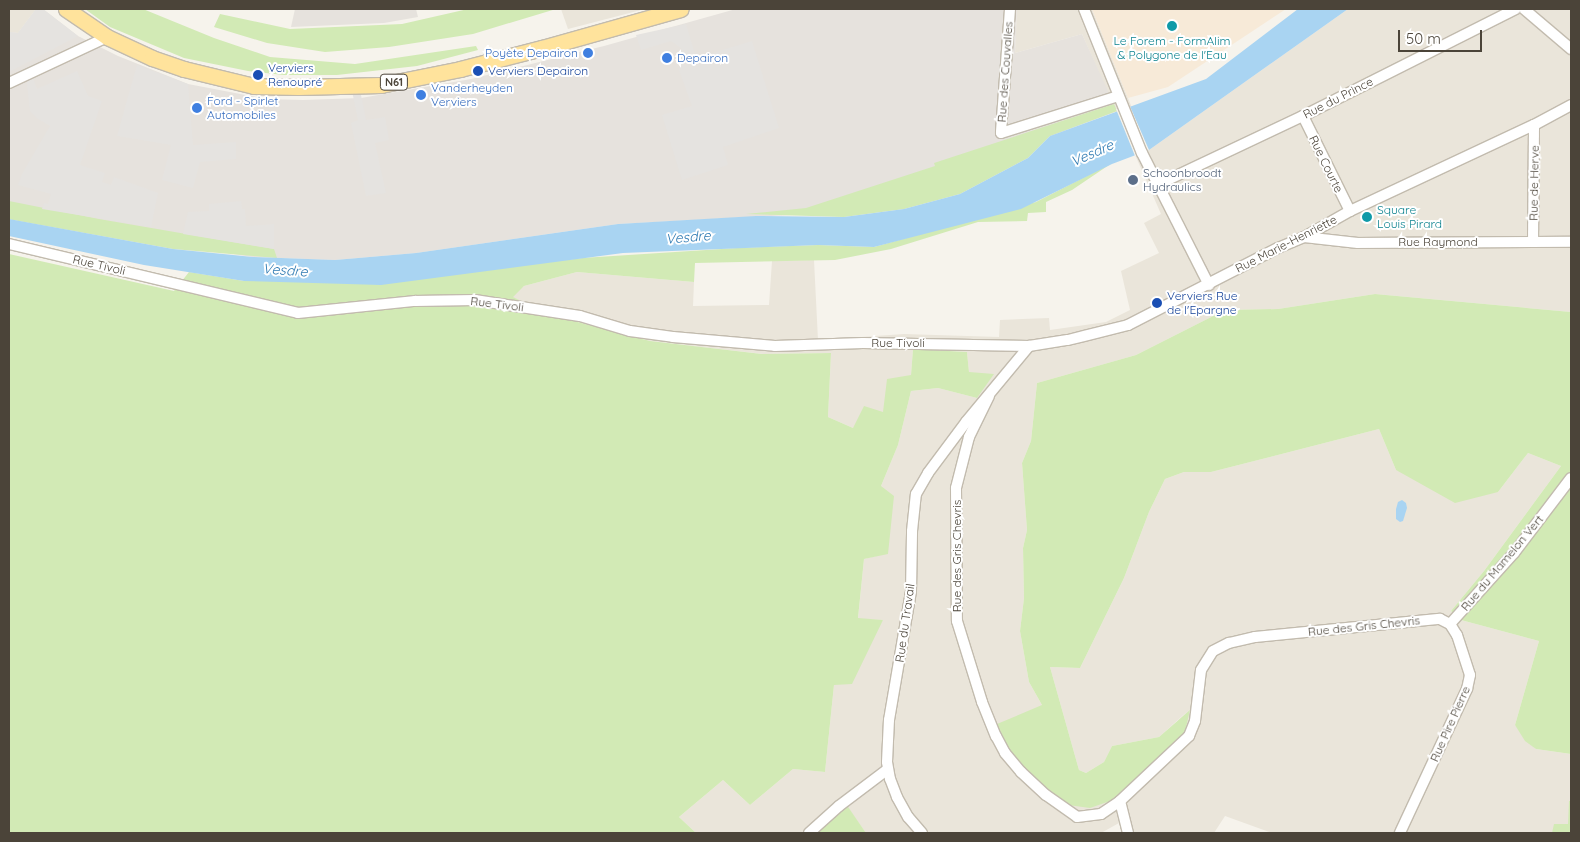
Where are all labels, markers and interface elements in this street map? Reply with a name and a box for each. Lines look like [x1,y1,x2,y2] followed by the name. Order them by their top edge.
[1166,20,1178,32] marker: Le Forem - FormAlim & Polygone de l'Eau
[1400,20,1484,52] scale bar
[994,21,1016,123] street label: Rue des Couvalles
[1406,29,1441,48] text: 50 m
[1113,34,1231,62] place label: Le Forem - FormAlim & Polygone de l'Eau
[485,46,578,60] place label: Poyète Depairon
[582,47,594,59] marker: Poyète Depairon
[677,51,728,65] place label: Depairon
[661,52,673,64] marker: Depairon
[268,61,322,89] place label: Verviers Renoupré
[488,64,588,78] place label: Verviers Depairon
[472,65,484,77] marker: Verviers Depairon
[252,69,264,81] marker: Verviers Renoupré
[379,74,409,90] road number: N61
[1301,74,1375,122] street label: Rue du Prince
[431,81,513,109] place label: Vanderheyden Verviers
[415,89,427,101] marker: Vanderheyden Verviers
[207,94,278,122] place label: Ford - Spirlet Automobiles
[191,102,203,114] marker: Ford - Spirlet Automobiles
[1306,133,1346,195] street label: Rue Courte
[1068,136,1116,170] water label: Vesdre
[1526,145,1542,221] street label: Rue de Herve
[1143,166,1222,194] place label: Schoonbroodt Hydraulics
[1127,174,1139,186] marker: Schoonbroodt Hydraulics
[1377,203,1442,231] place label: Square Louis Pirard
[1361,211,1373,223] marker: Square Louis Pirard
[1233,212,1339,276] street label: Rue Marie-Henriette
[665,227,711,247] water label: Vesdre
[1398,235,1478,249] street label: Rue Raymond
[71,252,127,278] street label: Rue Tivoli
[262,260,308,280] water label: Vesdre
[1167,289,1237,317] place label: Verviers Rue de l'Epargne
[470,294,524,314] street label: Rue Tivoli
[1151,297,1163,309] marker: Verviers Rue de l'Epargne
[871,336,925,350] street label: Rue Tivoli
[950,500,964,612] street label: Rue des Gris Chevris
[1458,512,1546,614] street label: Rue du Mamelon Vert
[892,583,918,663] street label: Rue du Travail
[1307,613,1421,639] street label: Rue des Gris Chevris
[1427,684,1473,764] street label: Rue Pire Pierre

